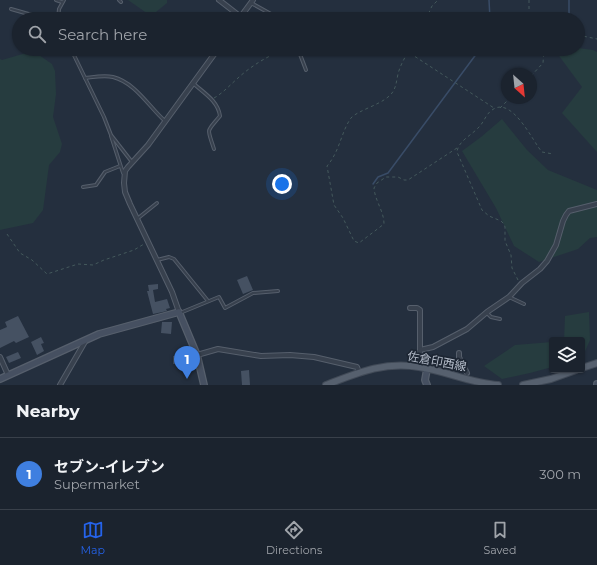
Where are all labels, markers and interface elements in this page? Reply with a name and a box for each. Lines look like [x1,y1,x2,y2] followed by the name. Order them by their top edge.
[12,12,585,56] search box
[26,23,48,45] icon: search
[58,25,147,44] text: Search here
[501,68,537,104] north arrow
[272,174,292,194] your location
[549,337,585,373] map controls
[549,337,585,373] button: layers
[174,346,200,379] pin: 1
[406,348,468,374] street label: 佐倉印西線
[16,401,80,421] text: Nearby
[54,457,165,476] text: セブン-イレブン
[26,466,32,482] text: 1
[539,466,581,482] text: 300 m
[54,476,140,492] text: Supermarket
[81,519,105,557] tab: Map
[266,519,322,557] tab: Directions
[483,519,516,557] tab: Saved

